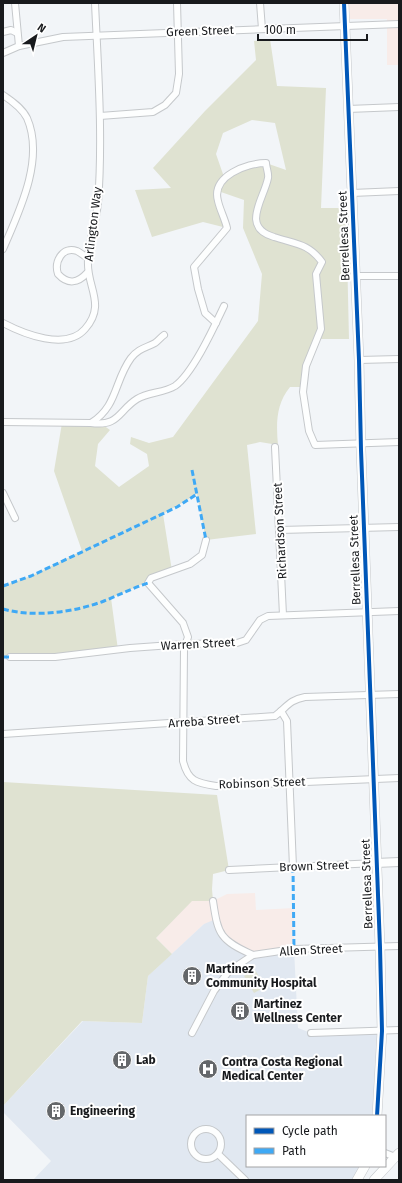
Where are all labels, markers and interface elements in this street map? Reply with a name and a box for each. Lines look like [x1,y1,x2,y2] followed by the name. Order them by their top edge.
[16,16,56,56] north arrow
[258,16,367,42] scale bar
[35,21,48,36] text: N
[166,23,235,39] street label: Green Street
[264,23,296,37] text: 100 m
[81,186,105,262] street label: Arlington Way
[335,190,353,281] street label: Berrellesa Street
[270,482,290,580] street label: Richardson Street
[346,514,364,605] street label: Berrellesa Street
[161,635,236,653] street label: Warren Street
[168,711,241,730] street label: Arreba Street
[218,774,306,792] street label: Robinson Street
[358,838,376,929] street label: Berrellesa Street
[279,858,350,874] street label: Brown Street
[279,941,344,959] street label: Allen Street
[206,962,317,990] place label: Martinez Community Hospital
[181,965,203,987] building icon: Martinez Community Hospital
[254,997,342,1025] place label: Martinez Wellness Center
[229,1000,251,1022] building icon: Martinez Wellness Center
[111,1049,133,1071] building icon: Lab
[136,1053,156,1067] place label: Lab
[222,1055,343,1083] place label: Contra Costa Regional Medical Center
[197,1058,219,1080] hospital icon: Contra Costa Regional Medical Center
[45,1100,67,1122] building icon: Engineering
[70,1104,135,1118] place label: Engineering
[246,1115,386,1167] legend
[282,1124,338,1138] text: Cycle path
[282,1144,306,1158] text: Path

